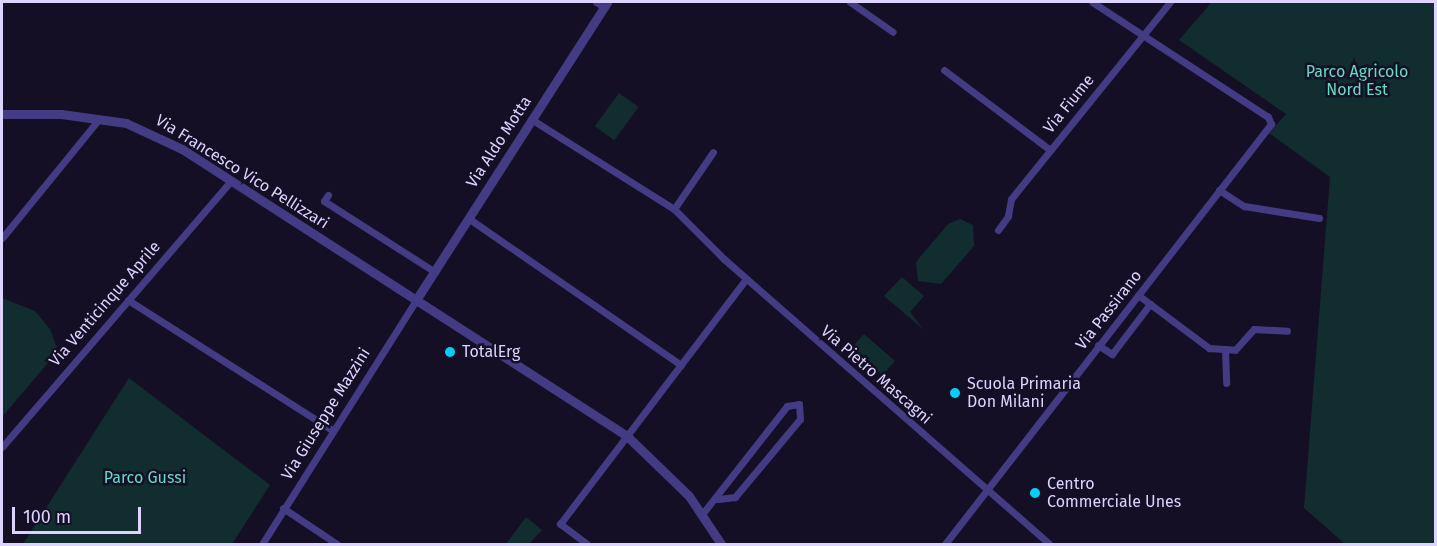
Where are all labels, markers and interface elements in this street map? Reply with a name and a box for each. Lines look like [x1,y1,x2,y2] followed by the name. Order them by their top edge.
[1306,62,1408,100] park label: Parco Agricolo Nord Est
[1040,71,1098,137] street label: Via Fiume
[462,93,536,191] street label: Via Aldo Motta
[152,111,332,233] street label: Via Francesco Vico Pellizzari
[46,238,164,370] street label: Via Venticinque Aprile
[1072,266,1146,354] street label: Via Passirano
[817,322,935,428] street label: Via Pietro Mascagni
[462,342,520,362] place label: TotalErg
[278,344,374,484] street label: Via Giuseppe Mazzini
[443,345,457,359] marker: TotalErg
[967,374,1081,412] place label: Scuola Primaria Don Milani
[948,386,962,400] marker: Scuola Primaria Don Milani
[104,468,186,488] park label: Parco Gussi
[1047,474,1181,512] place label: Centro Commerciale Unes
[1028,486,1042,500] marker: Centro Commerciale Unes
[15,495,144,533] scale bar
[23,506,71,528] text: 100 m

